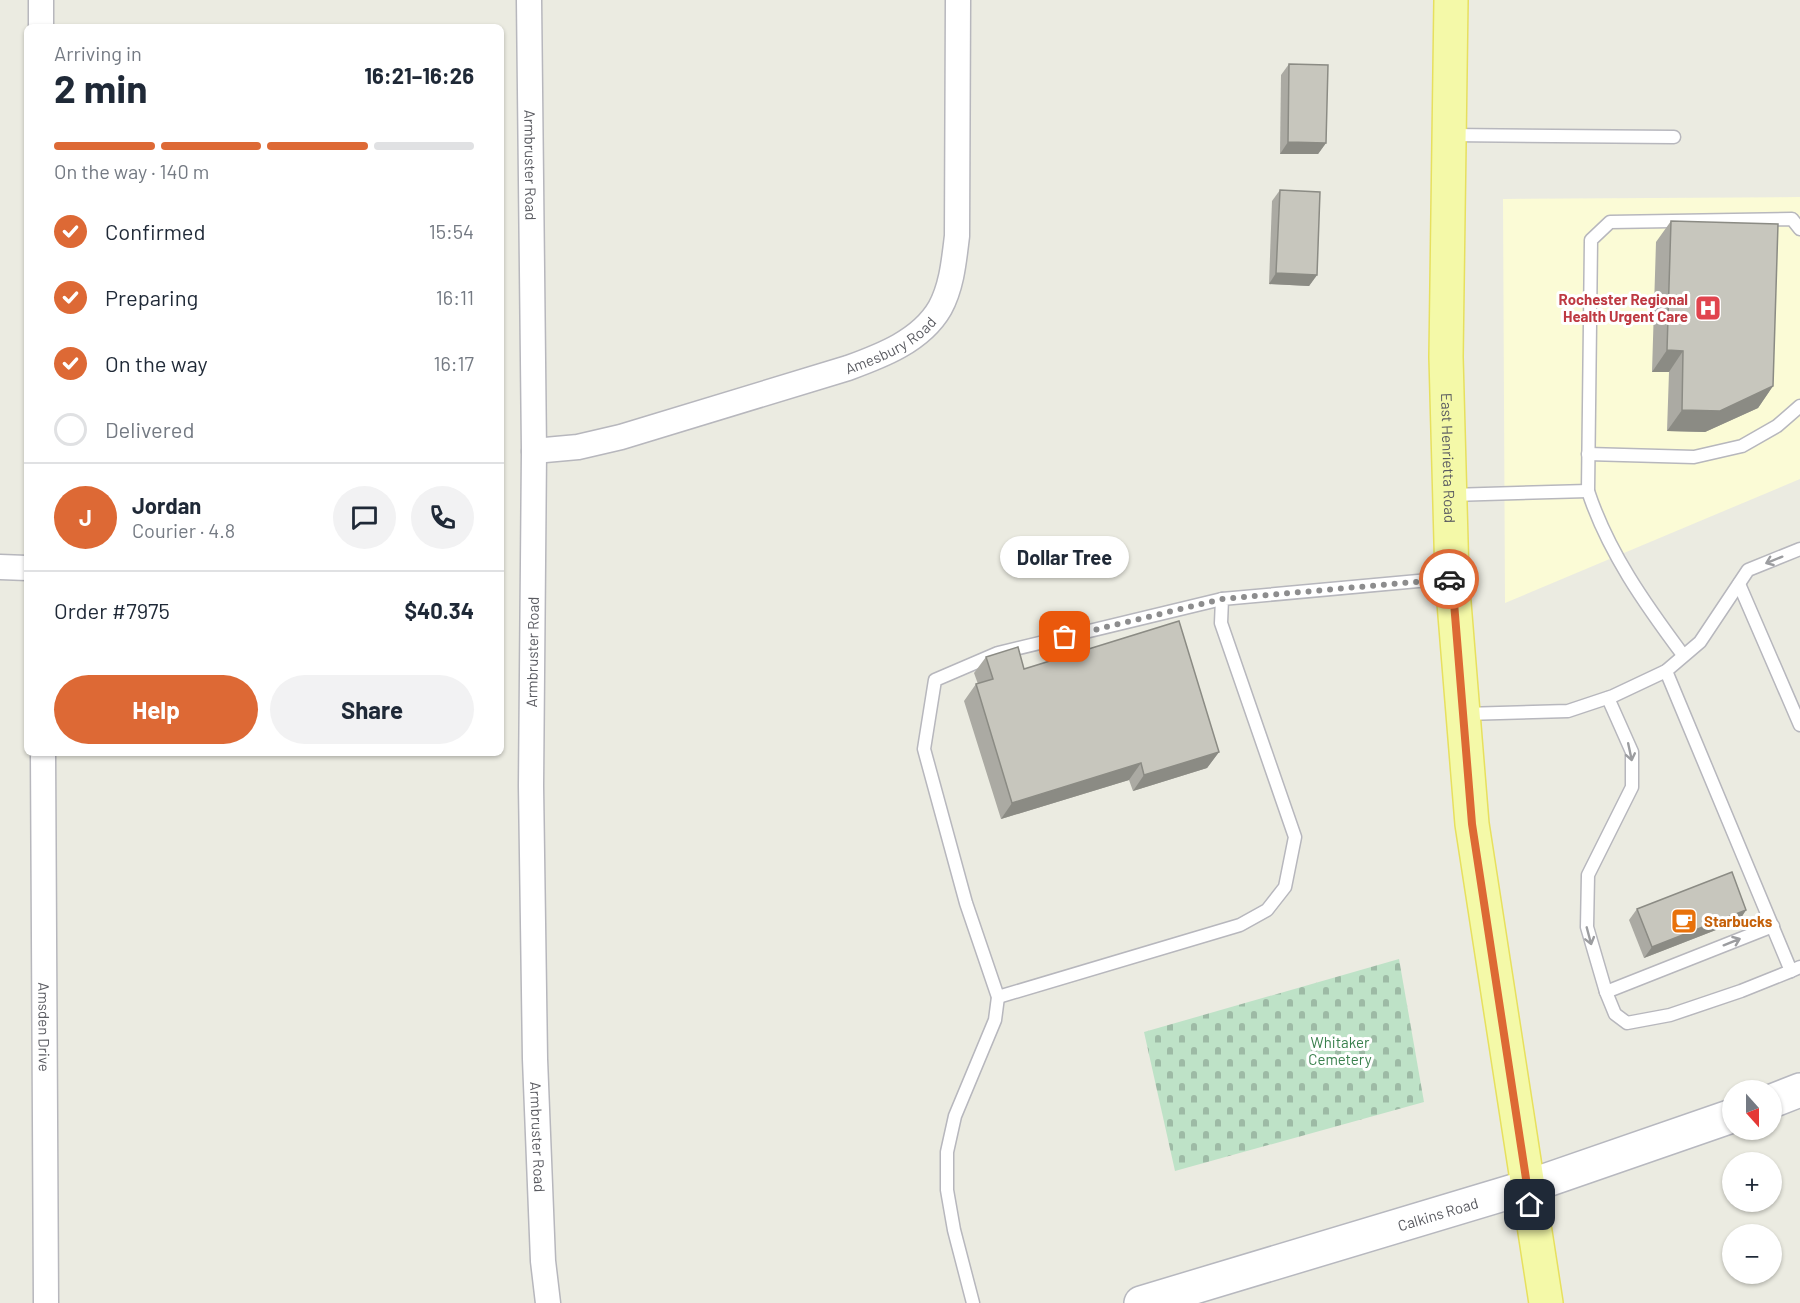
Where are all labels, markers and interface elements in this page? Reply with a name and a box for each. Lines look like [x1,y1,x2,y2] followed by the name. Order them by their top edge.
[54,41,142,65] text: Arriving in
[364,62,474,88] text: 16:21–16:26
[54,64,147,111] text: 2 min
[521,109,540,221] street label: Armbruster Road
[54,159,209,183] text: On the way · 140 m
[54,215,87,248] icon: check
[105,218,205,244] text: Confirmed
[429,219,474,243] text: 15:54
[54,281,87,314] icon: check
[105,284,198,310] text: Preparing
[436,285,474,309] text: 16:11
[1559,290,1688,325] place label: Rochester Regional Health Urgent Care
[1693,293,1723,323] hospital icon: Rochester Regional Health Urgent Care
[843,313,940,377] street label: Amesbury Road
[54,347,87,380] icon: check
[105,350,208,376] text: On the way
[433,351,474,375] text: 16:17
[1438,393,1460,523] street label: East Henrietta Road
[105,416,194,442] text: Delivered
[333,486,396,549] button: chat
[411,486,474,549] button: phone
[132,492,201,518] text: Jordan
[79,504,92,530] text: J
[132,518,235,542] text: Courier · 4.8
[1000,535,1130,577] callout: Dollar Tree
[1017,545,1112,569] text: Dollar Tree
[1419,549,1479,609] courier
[1765,555,1784,566] one-way arrow
[1433,563,1466,596] icon: car
[522,596,542,708] street label: Armbruster Road
[54,597,170,623] text: Order #7975
[404,597,474,623] text: $40.34
[1039,611,1090,662] pin
[1048,620,1081,653] icon: bag
[54,675,258,744] button: Help
[270,675,474,744] button: Share
[1625,742,1636,761] one-way arrow
[1669,906,1699,936] cafe icon: Starbucks
[1704,912,1773,930] place label: Starbucks
[1584,926,1596,945] one-way arrow
[1722,936,1741,947] one-way arrow
[35,982,54,1072] street label: Amsden Drive
[1308,1033,1372,1068] park label: Whitaker Cemetery
[1722,1080,1782,1140] north arrow
[1722,1080,1782,1284] map controls
[527,1081,549,1193] street label: Armbruster Road
[1722,1152,1782,1212] button: +
[1504,1179,1555,1230] pin
[1513,1188,1546,1221] icon: home
[1396,1193,1480,1234] street label: Calkins Road
[1722,1224,1782,1284] button: −

